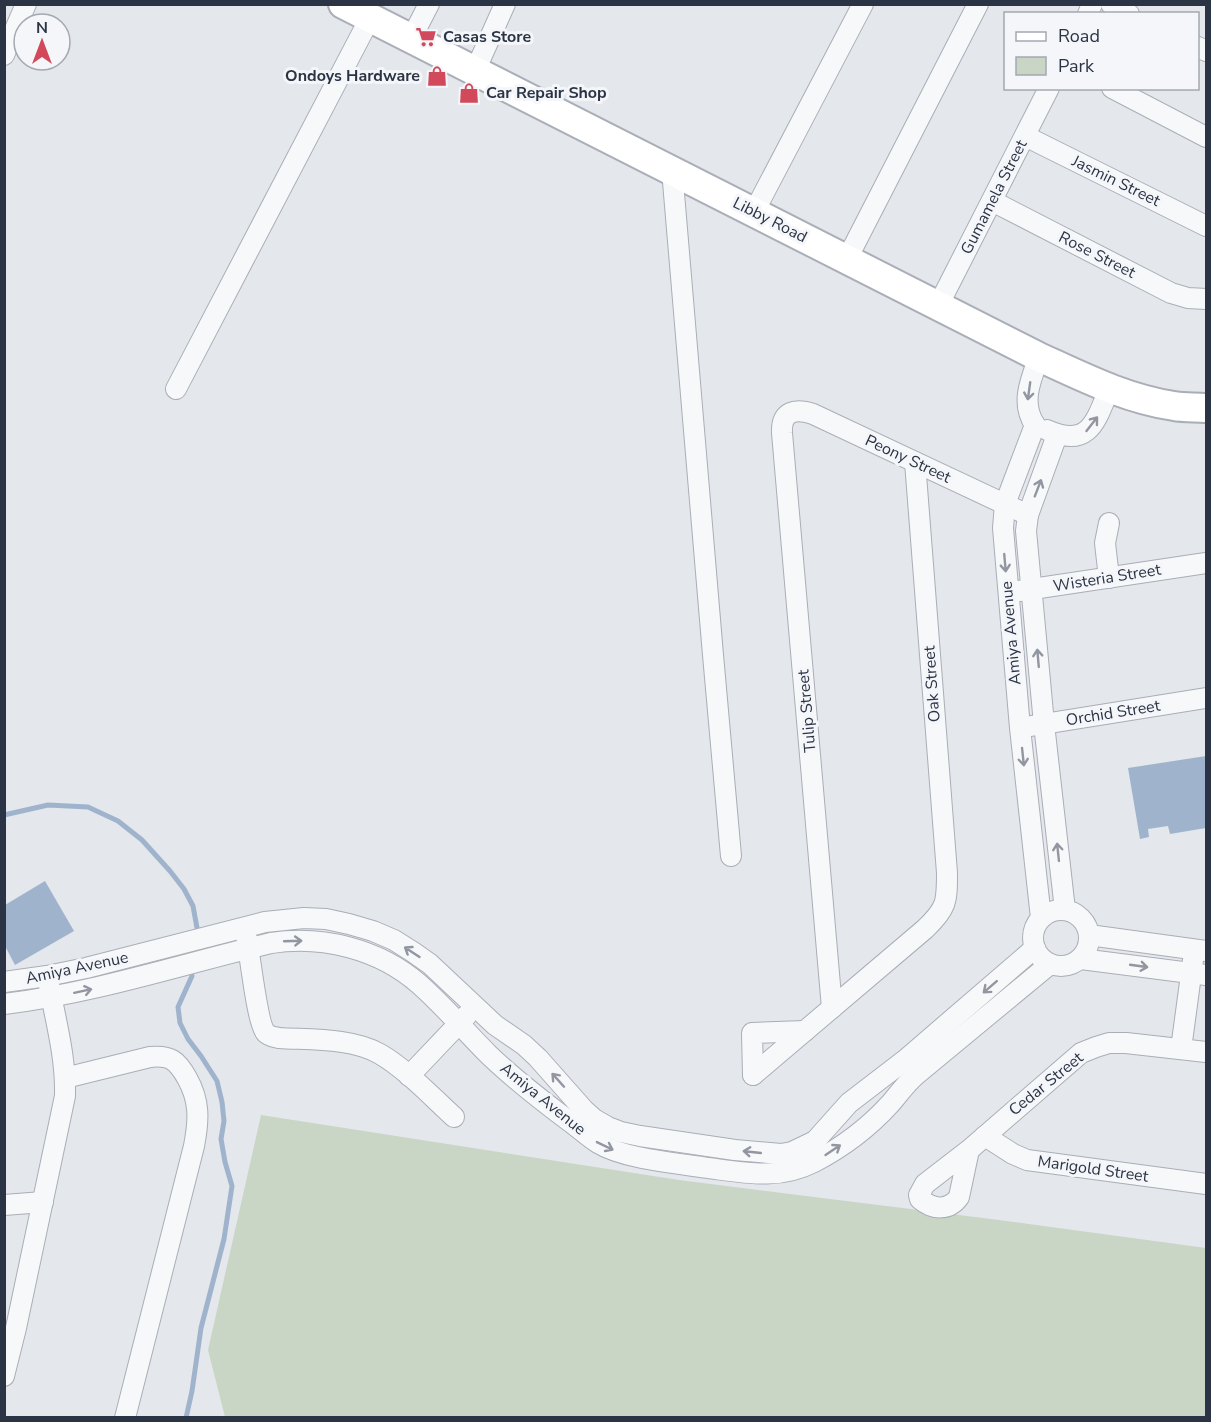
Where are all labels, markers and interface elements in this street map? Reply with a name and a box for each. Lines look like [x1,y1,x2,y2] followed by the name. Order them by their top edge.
[12,12,72,72] north arrow
[1004,12,1199,90] legend
[36,17,48,39] text: N
[1058,24,1100,48] text: Road
[414,25,438,49] supermarket icon: Casas Store
[443,26,531,48] place label: Casas Store
[1058,54,1095,78] text: Park
[425,64,449,88] shop icon: Ondoys Hardware
[285,65,420,87] place label: Ondoys Hardware
[457,81,481,105] shop icon: Car Repair Shop
[486,82,607,104] place label: Car Repair Shop
[956,136,1033,258] street label: Gumamela Street
[1067,150,1164,212] street label: Jasmin Street
[729,192,811,248] street label: Libby Road
[1055,226,1139,284] street label: Rose Street
[1023,380,1034,400] one-way arrow
[1085,416,1098,432] one-way arrow
[862,430,955,489] street label: Peony Street
[1033,479,1044,498] one-way arrow
[1000,552,1011,572] one-way arrow
[1052,559,1163,597] street label: Wisteria Street
[996,580,1026,686] street label: Amiya Avenue
[918,645,946,723] street label: Oak Street
[1032,648,1043,668] one-way arrow
[792,668,822,753] street label: Tulip Street
[1064,695,1162,731] street label: Orchid Street
[1018,746,1029,766] one-way arrow
[1052,842,1063,862] one-way arrow
[282,935,302,947] one-way arrow
[24,946,130,990] street label: Amiya Avenue
[404,946,421,958] one-way arrow
[1128,961,1148,972] one-way arrow
[983,980,998,994] one-way arrow
[73,984,92,996] one-way arrow
[1004,1047,1088,1121] street label: Cedar Street
[496,1058,590,1140] street label: Amiya Avenue
[551,1073,565,1088] one-way arrow
[596,1140,613,1152] one-way arrow
[825,1144,841,1156] one-way arrow
[743,1146,763,1157] one-way arrow
[1036,1150,1150,1188] street label: Marigold Street

